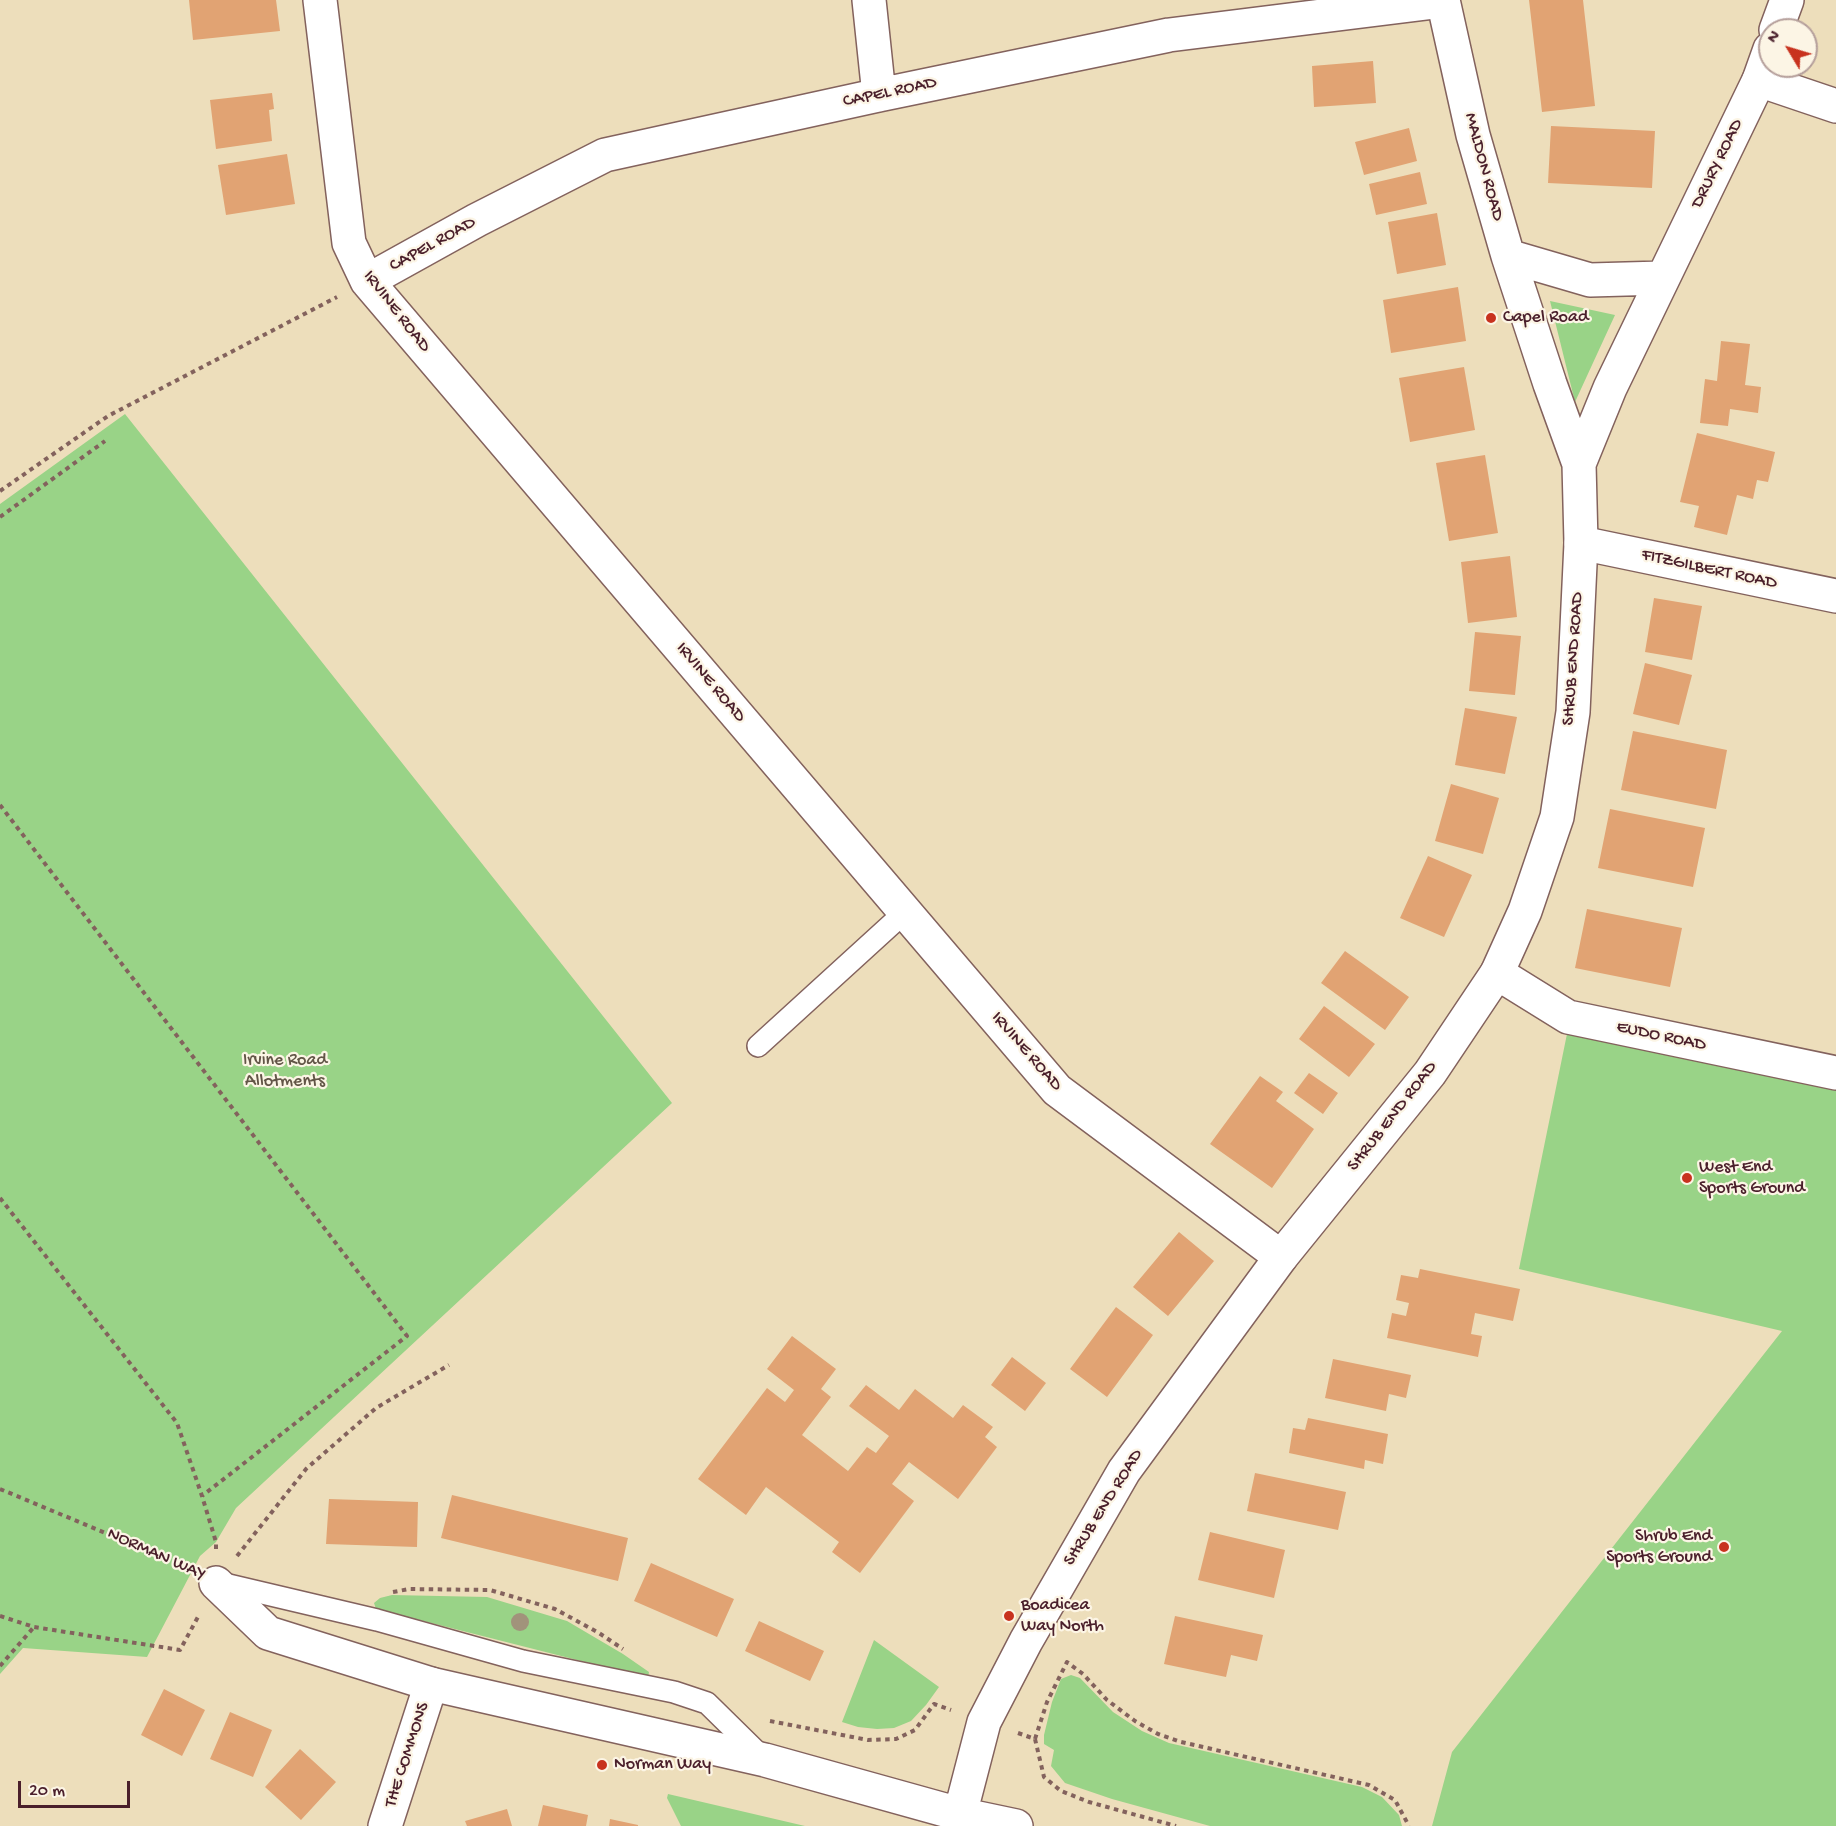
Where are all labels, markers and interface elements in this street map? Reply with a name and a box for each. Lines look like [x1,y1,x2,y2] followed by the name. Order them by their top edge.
[1758,18,1818,78] north arrow
[1764,28,1786,48] text: N
[841,73,939,113] street label: CAPEL ROAD
[1458,111,1508,223] street label: MALDON ROAD
[1687,116,1749,212] street label: DRURY ROAD
[386,213,480,277] street label: CAPEL ROAD
[357,267,435,357] street label: IRVINE ROAD
[1503,307,1588,329] place label: Capel Road
[1484,311,1498,325] marker: Capel Road
[1639,545,1779,595] street label: FITZGILBERT ROAD
[1559,592,1589,726] street label: SHRUB END ROAD
[670,639,750,727] street label: IRVINE ROAD
[986,1008,1066,1096] street label: IRVINE ROAD
[1614,1017,1708,1057] street label: EUDO ROAD
[243,1050,327,1092] park label: Irvine Road Allotments
[1343,1058,1443,1176] street label: SHRUB END ROAD
[1699,1157,1805,1200] place label: West End Sports Ground
[1680,1171,1694,1185] marker: West End Sports Ground
[1059,1446,1149,1570] street label: SHRUB END ROAD
[103,1524,209,1586] street label: NORMAN WAY
[1606,1526,1712,1568] place label: Shrub End Sports Ground
[1717,1540,1731,1554] marker: Shrub End Sports Ground
[1021,1595,1104,1638] place label: Boadicea Way North
[1002,1609,1016,1623] marker: Boadicea Way North
[381,1700,435,1810] street label: THE COMMONS
[614,1754,711,1776] place label: Norman Way
[595,1758,609,1772] marker: Norman Way
[21,1769,134,1807] scale bar
[29,1781,65,1802] text: 20 m

